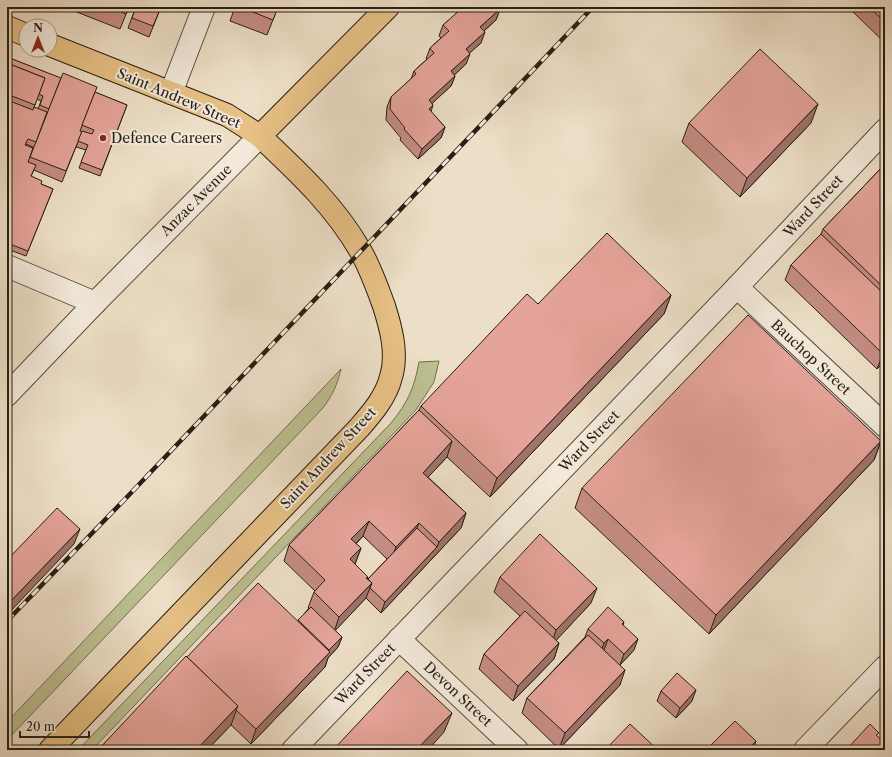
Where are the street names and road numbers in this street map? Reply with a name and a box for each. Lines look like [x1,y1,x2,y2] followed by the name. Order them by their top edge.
[115,64,243,132] street label: Saint Andrew Street
[156,160,236,240] street label: Anzac Avenue
[779,171,847,242] street label: Ward Street
[767,315,855,399] street label: Bauchop Street
[276,403,380,513] street label: Saint Andrew Street
[554,406,623,476] street label: Ward Street
[330,639,399,709] street label: Ward Street
[420,658,496,730] street label: Devon Street

